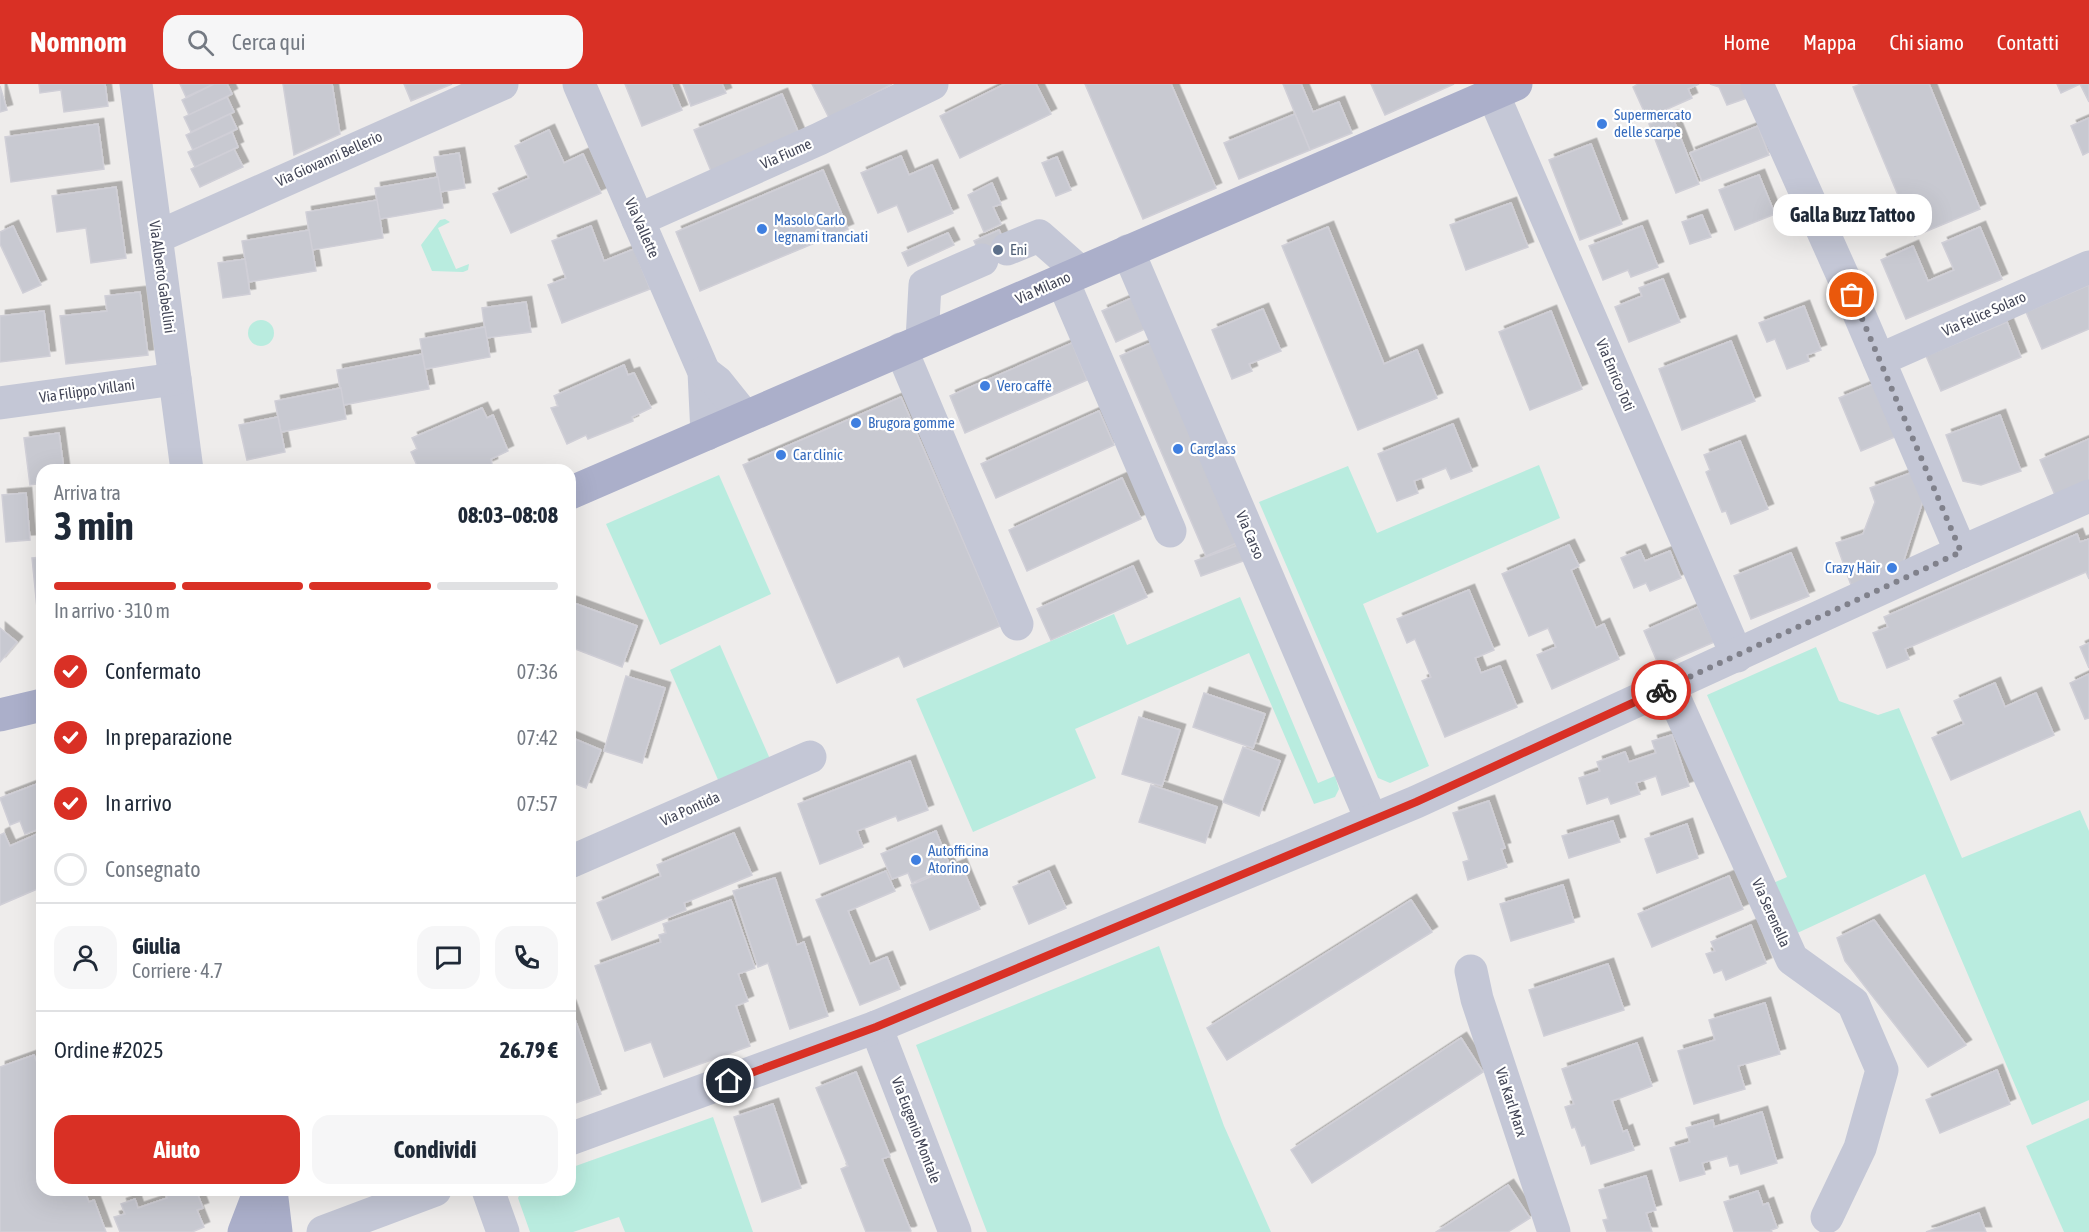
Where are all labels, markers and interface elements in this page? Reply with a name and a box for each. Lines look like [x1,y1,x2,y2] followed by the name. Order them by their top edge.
[163,15,583,69] search box
[30,26,127,58] text: Nomnom
[184,26,217,59] icon: search
[232,29,306,55] text: Cerca qui
[1723,30,1770,54] text: Home
[1803,30,1856,54] text: Mappa
[1889,30,1964,54] text: Chi siamo
[1997,30,2059,54] text: Contatti
[1614,106,1692,140] place label: Supermercato delle scarpe
[1595,117,1609,131] marker: Supermercato delle scarpe
[273,127,385,190] street label: Via Giovanni Bellerio
[758,135,814,172] street label: Via Fiume
[1772,193,1932,235] callout: Galla Buzz Tattoo
[622,195,663,260] street label: Via Vallette
[1790,203,1915,226] text: Galla Buzz Tattoo
[774,211,868,245] place label: Masolo Carlo legnami tranciati
[146,219,179,334] street label: Via Alberto Gabellini
[755,222,769,236] marker: Masolo Carlo legnami tranciati
[1010,241,1027,258] place label: Eni
[991,243,1005,257] marker: Eni
[1013,268,1073,307] street label: Via Milano
[1826,269,1877,320] pin
[1835,278,1868,311] icon: bag
[1939,287,2028,340] street label: Via Felice Solaro
[1593,336,1638,413] street label: Via Enrico Toti
[38,375,136,406] street label: Via Filippo Villani
[997,377,1052,394] place label: Vero caffè
[978,379,992,393] marker: Vero caffè
[868,414,955,431] place label: Brugora gomme
[849,416,863,430] marker: Brugora gomme
[1190,440,1236,457] place label: Carglass
[1171,442,1185,456] marker: Carglass
[793,446,843,463] place label: Car clinic
[774,448,788,462] marker: Car clinic
[54,481,121,504] text: Arriva tra
[458,502,558,528] text: 08:03–08:08
[54,504,134,548] text: 3 min
[1233,508,1268,561] street label: Via Carso
[1825,559,1881,576] place label: Crazy Hair
[1885,561,1899,575] marker: Crazy Hair
[54,599,170,622] text: In arrivo · 310 m
[54,655,87,688] icon: check
[105,658,201,684] text: Confermato
[517,660,558,683] text: 07:36
[1631,660,1691,720] courier
[1645,674,1678,707] icon: bike
[54,721,87,754] icon: check
[105,724,232,750] text: In preparazione
[517,726,558,749] text: 07:42
[54,787,87,820] icon: check
[657,788,722,829] street label: Via Pontida
[105,790,172,816] text: In arrivo
[517,792,558,815] text: 07:57
[928,842,989,876] place label: Autofficina Atorino
[909,853,923,867] marker: Autofficina Atorino
[105,856,200,882] text: Consegnato
[1749,876,1794,950] street label: Via Serenella
[54,926,117,989] button: person
[417,926,480,989] button: chat
[495,926,558,989] button: phone
[132,933,180,959] text: Giulia
[132,959,223,982] text: Corriere · 4.7
[54,1037,164,1063] text: Ordine #2025
[500,1037,558,1063] text: 26.79 €
[703,1055,754,1106] pin
[712,1064,745,1097] icon: home
[1492,1065,1531,1139] street label: Via Karl Marx
[888,1074,945,1186] street label: Via Eugenio Montale
[54,1115,300,1184] button: Aiuto
[312,1115,558,1184] button: Condividi

